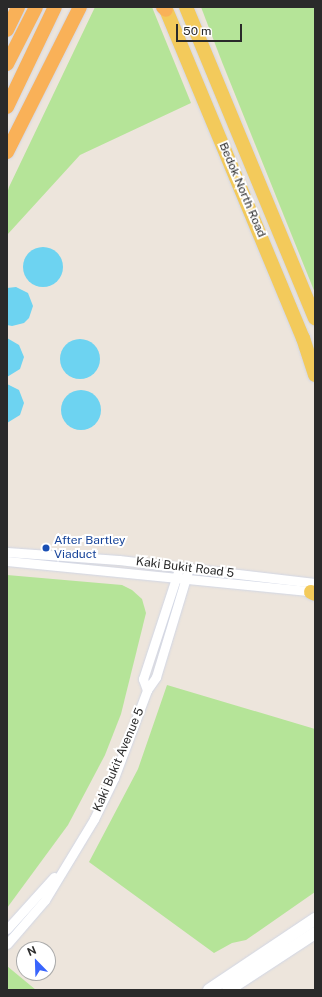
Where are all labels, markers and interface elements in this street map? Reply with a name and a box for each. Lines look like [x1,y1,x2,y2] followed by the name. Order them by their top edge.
[178,16,244,42] scale bar
[183,24,211,38] text: 50 m
[216,140,268,240] street label: Bedok North Road
[54,534,126,562] place label: After Bartley Viaduct
[41,543,51,553] marker: After Bartley Viaduct
[135,555,235,581] street label: Kaki Bukit Road 5
[91,706,147,814] street label: Kaki Bukit Avenue 5
[16,941,56,981] north arrow
[25,944,38,958] text: N

